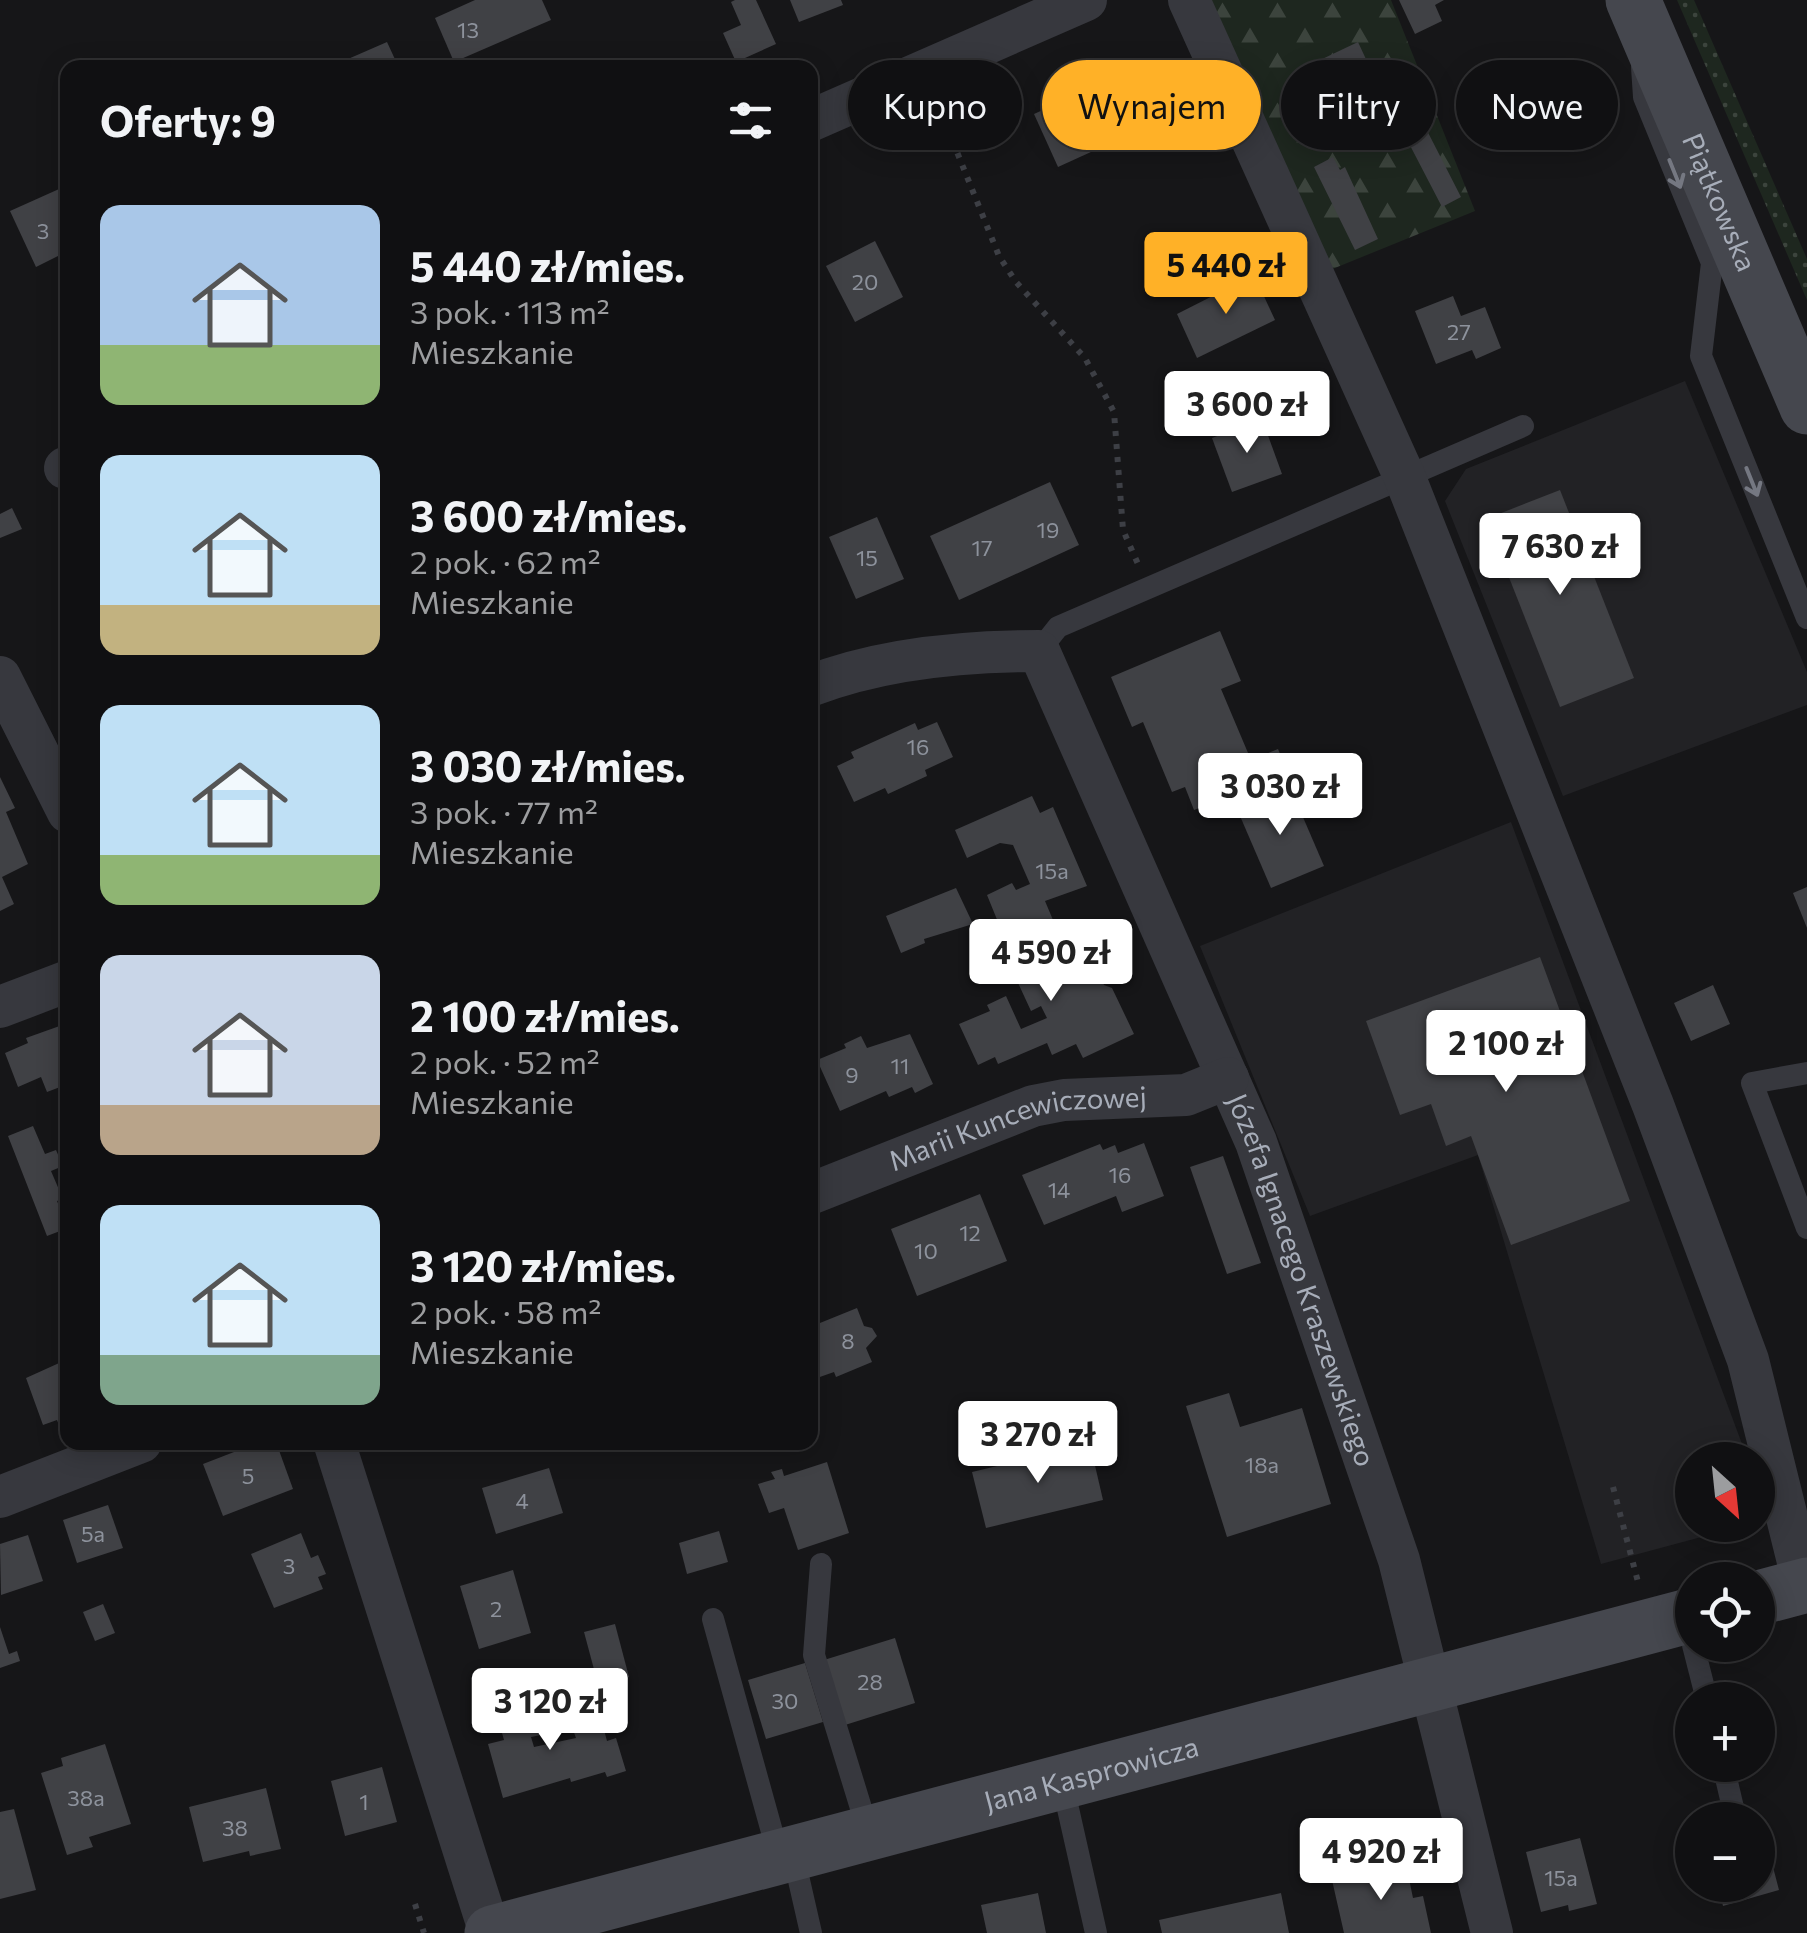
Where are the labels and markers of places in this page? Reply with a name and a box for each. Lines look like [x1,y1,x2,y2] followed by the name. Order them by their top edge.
[1123,232,1329,317] pin: 5 440 zł
[1144,371,1350,456] pin: 3 600 zł
[1457,513,1663,598] pin: 7 630 zł
[1177,753,1383,838] pin: 3 030 zł
[948,919,1154,1004] pin: 4 590 zł
[1403,1010,1609,1095] pin: 2 100 zł
[935,1401,1141,1486] pin: 3 270 zł
[447,1668,653,1753] pin: 3 120 zł
[1278,1818,1484,1903] pin: 4 920 zł

